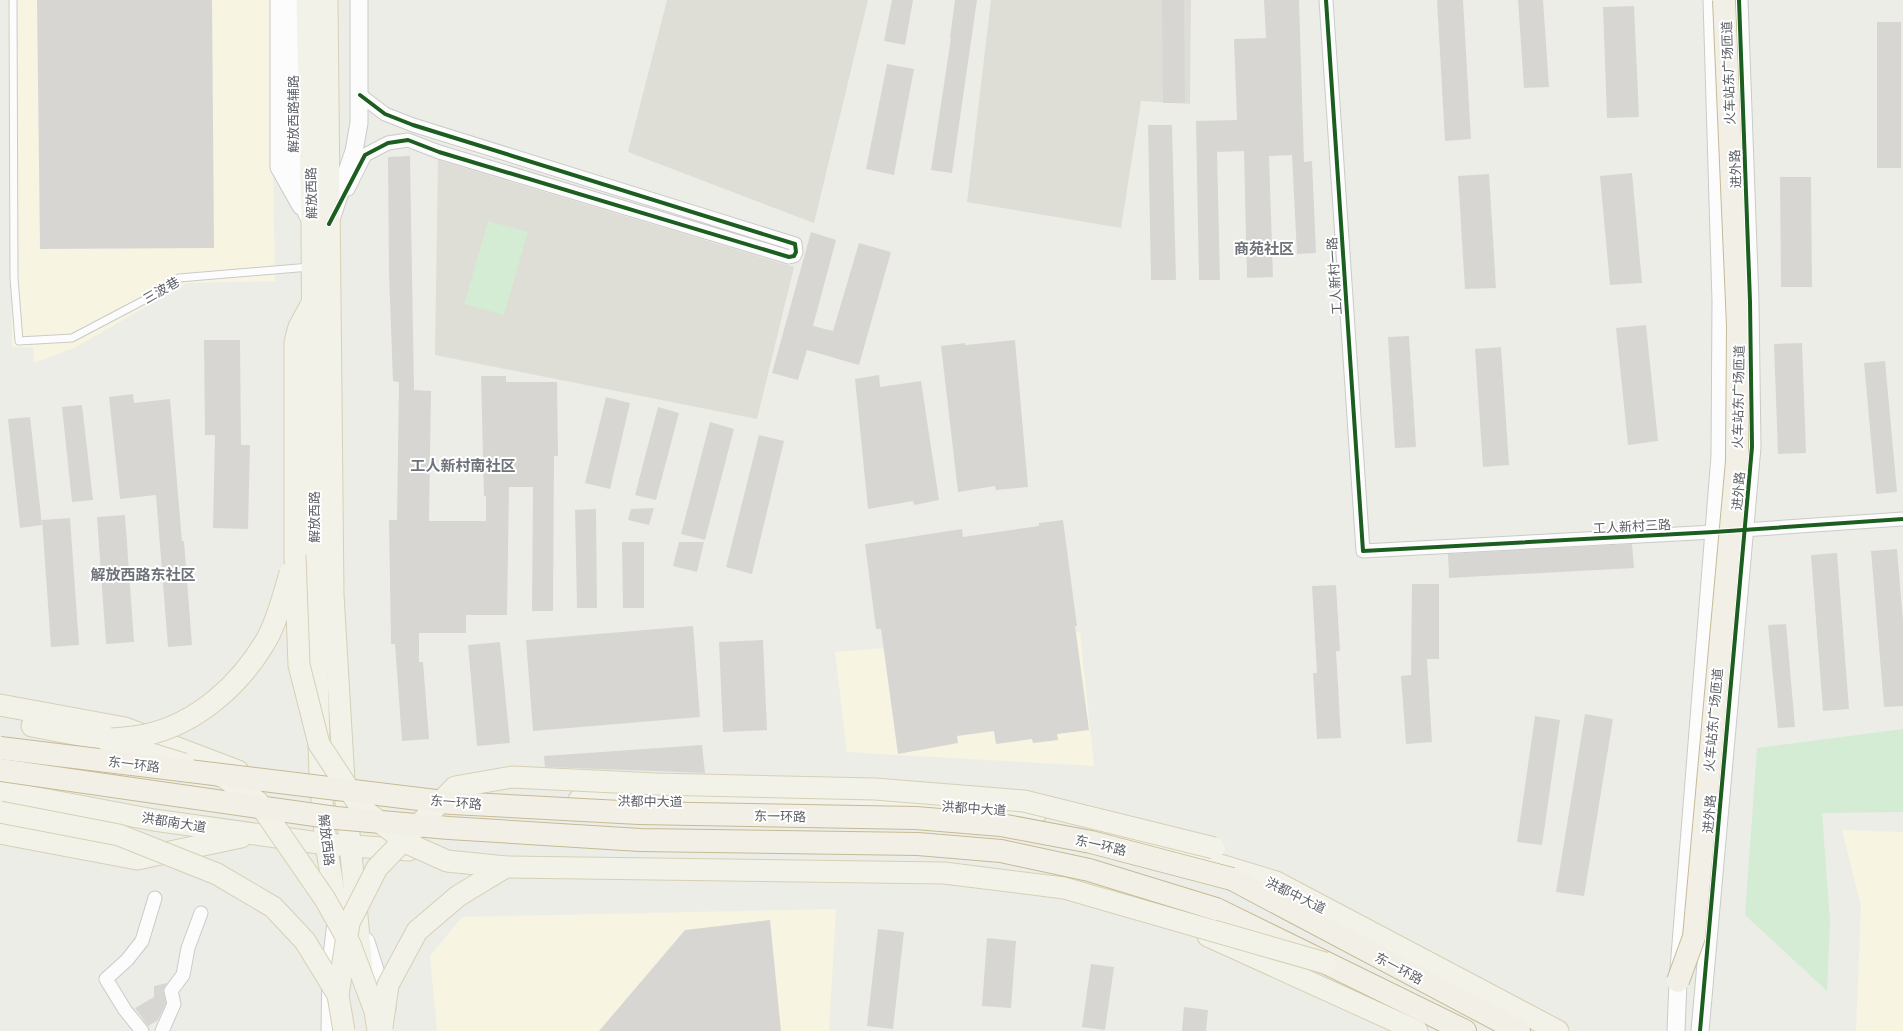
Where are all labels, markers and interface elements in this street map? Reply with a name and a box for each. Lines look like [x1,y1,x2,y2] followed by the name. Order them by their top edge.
[1717,21,1739,125] street label: 火车站东广场匝道
[284,75,302,153] street label: 解放西路辅路
[1725,149,1745,189] street label: 进外路
[302,167,320,219] street label: 解放西路
[1322,236,1346,316] street label: 工人新村一路
[1234,238,1294,259] district label: 商苑社区
[140,272,182,308] street label: 三波巷
[1728,345,1748,449] street label: 火车站东广场匝道
[410,455,516,476] district label: 工人新村南社区
[1727,471,1749,511] street label: 进外路
[305,491,323,543] street label: 解放西路
[1593,515,1671,537] street label: 工人新村三路
[90,564,196,585] district label: 解放西路东社区
[1700,667,1726,773] street label: 火车站东广场匝道
[107,752,161,776] street label: 东一环路
[429,791,483,813] street label: 东一环路
[617,791,683,811] street label: 洪都中大道
[1698,794,1720,834] street label: 进外路
[941,797,1007,819] street label: 洪都中大道
[754,807,806,825] street label: 东一环路
[140,808,208,836] street label: 洪都南大道
[315,813,339,867] street label: 解放西路
[1074,830,1128,860] street label: 东一环路
[1263,873,1329,917] street label: 洪都中大道
[1372,948,1426,988] street label: 东一环路

